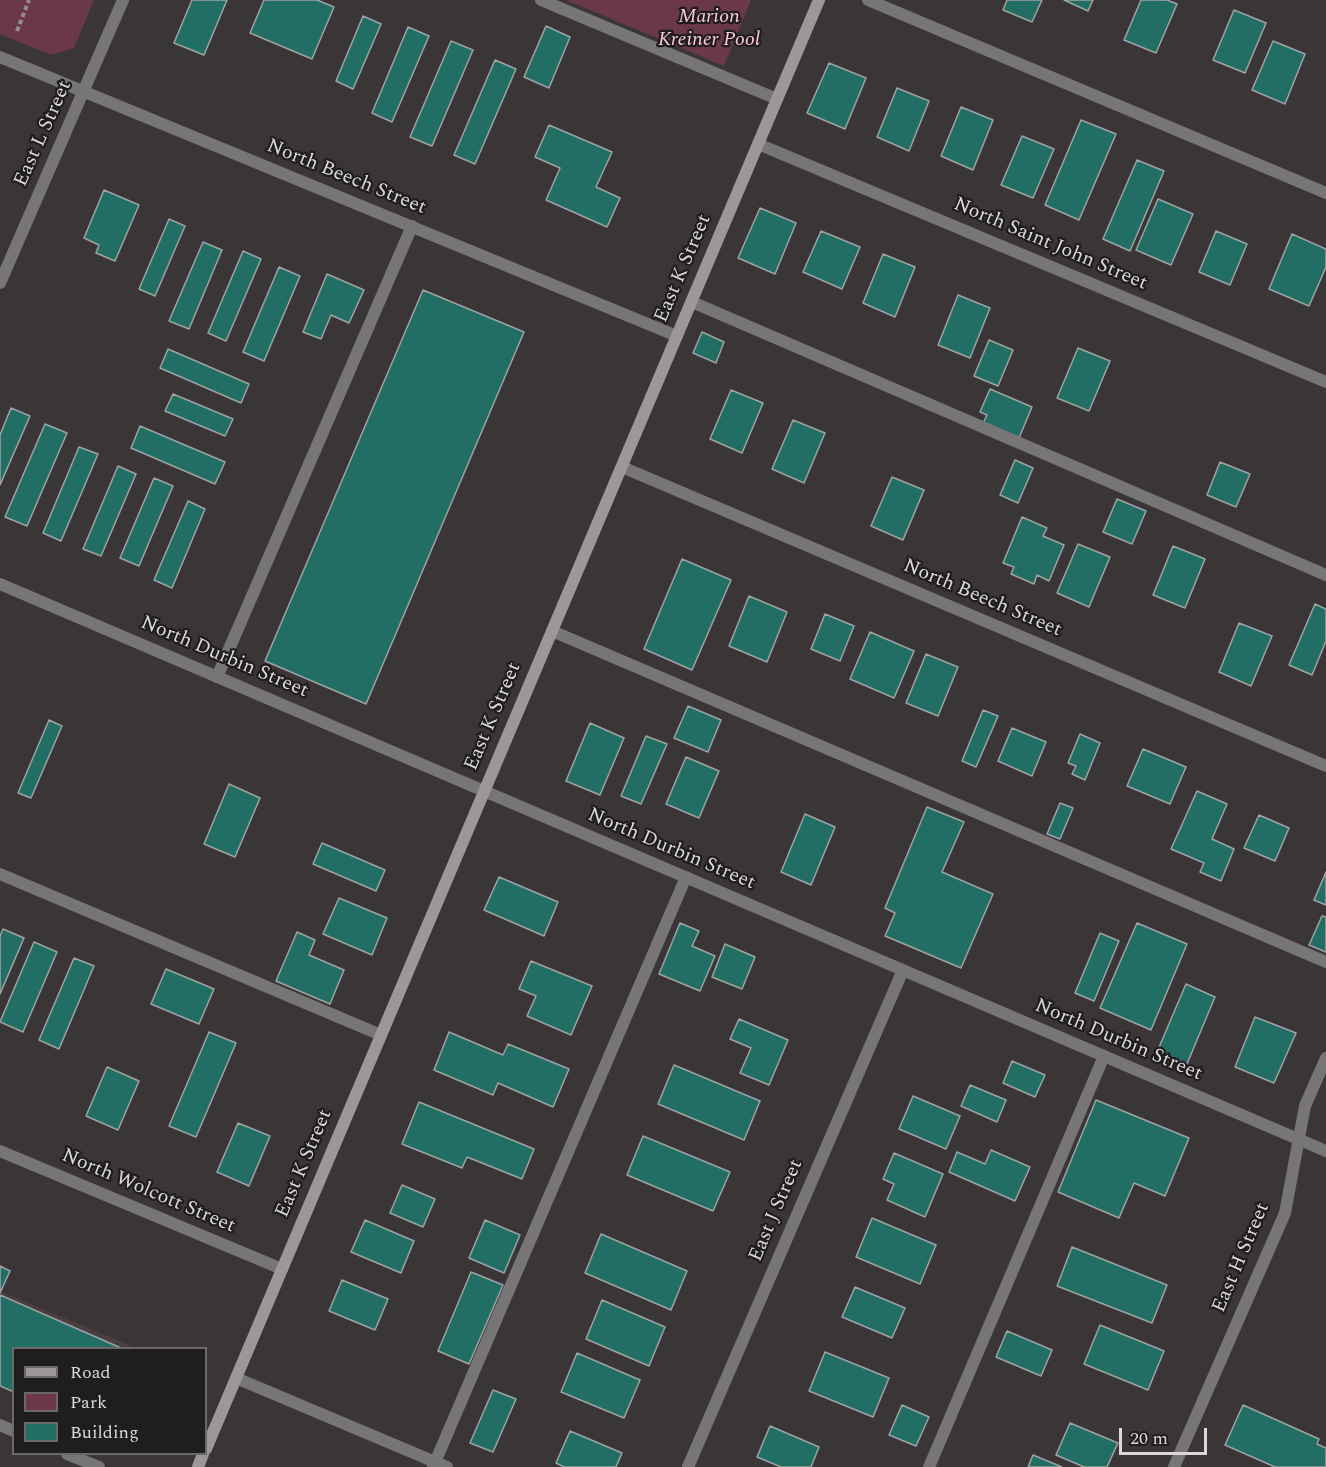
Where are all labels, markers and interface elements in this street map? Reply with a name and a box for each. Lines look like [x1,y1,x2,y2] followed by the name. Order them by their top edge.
[658,6,760,53] park label: Marion Kreiner Pool
[10,77,78,191] street label: East L Street
[263,135,429,221] street label: North Beech Street
[949,193,1151,297] street label: North Saint John Street
[650,211,718,327] street label: East K Street
[899,555,1065,643] street label: North Beech Street
[137,612,311,704] street label: North Durbin Street
[460,659,528,775] street label: East K Street
[584,804,758,896] street label: North Durbin Street
[1031,995,1205,1087] street label: North Durbin Street
[271,1106,339,1222] street label: East K Street
[58,1145,238,1239] street label: North Wolcott Street
[745,1156,809,1266] street label: East J Street
[1208,1199,1276,1317] street label: East H Street
[12,1347,207,1455] legend
[70,1359,111,1386] text: Road
[70,1389,107,1416] text: Park
[1122,1416,1210,1454] scale bar
[70,1419,139,1446] text: Building
[1130,1425,1168,1452] text: 20 m

